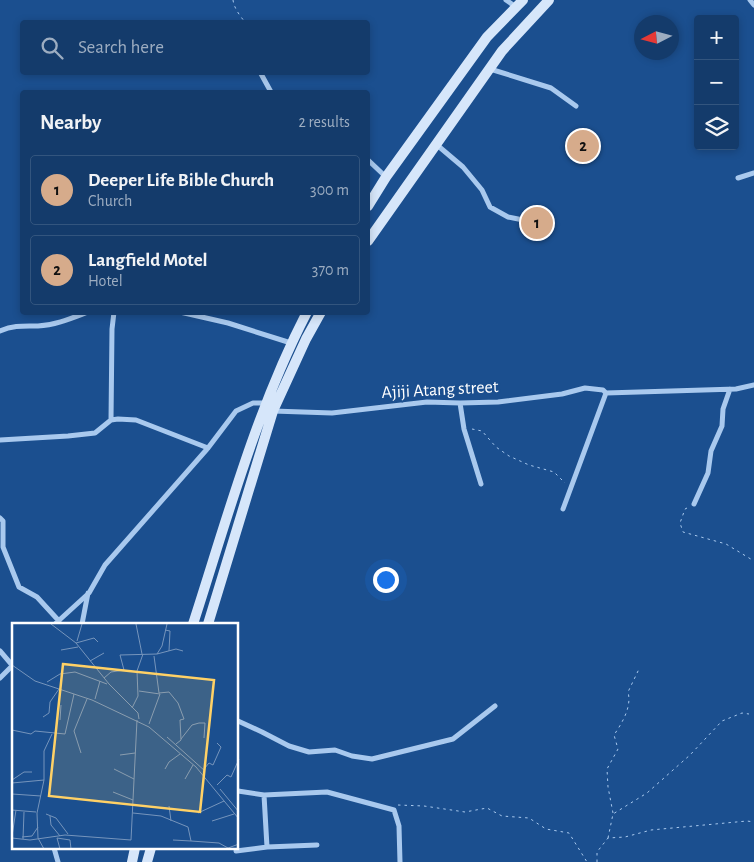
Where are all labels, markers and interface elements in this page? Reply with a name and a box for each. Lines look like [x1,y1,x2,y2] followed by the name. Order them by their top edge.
[634,15,679,60] north arrow
[694,15,739,150] map controls
[694,15,739,60] button: +
[20,20,370,75] search box
[38,34,66,62] icon: search
[78,38,164,57] text: Search here
[694,60,739,105] button: −
[694,105,739,150] button: layers
[40,112,101,133] text: Nearby
[298,114,350,130] text: 2 results
[567,127,599,165] pin: 2
[88,171,274,190] text: Deeper Life Bible Church
[54,182,60,198] text: 1
[310,182,349,198] text: 300 m
[88,193,132,209] text: Church
[521,204,553,242] pin: 1
[88,251,208,270] text: Langfield Motel
[53,262,61,278] text: 2
[312,262,349,278] text: 370 m
[88,273,123,289] text: Hotel
[381,378,499,402] street label: Ajiji Atang street
[373,567,399,593] your location
[12,623,239,850] inset map

